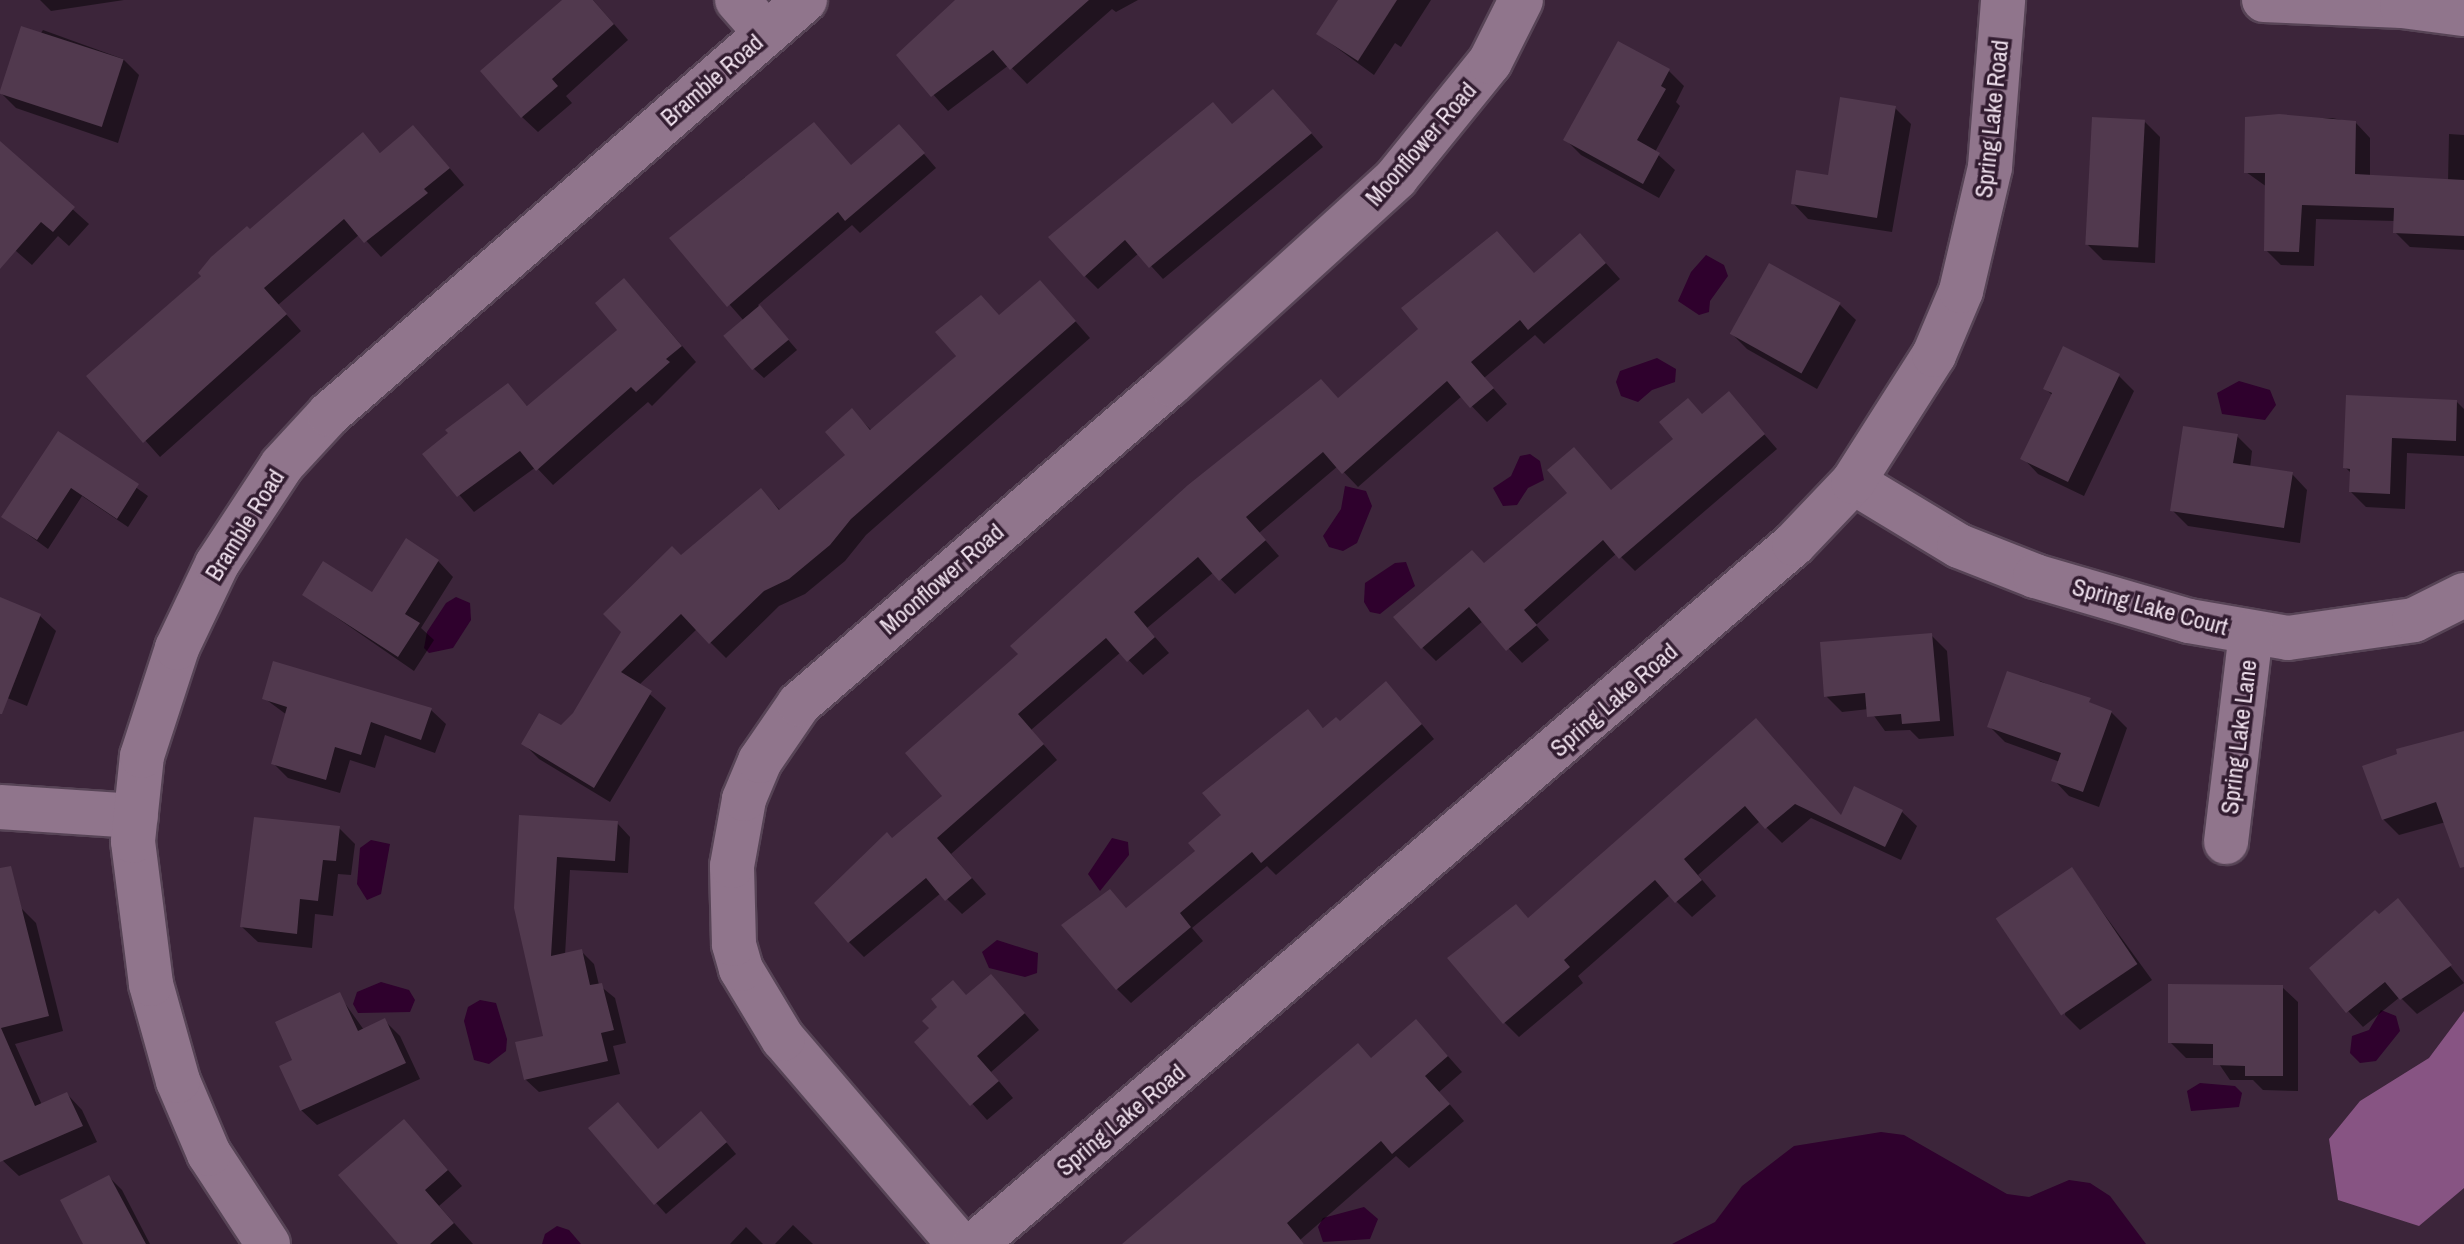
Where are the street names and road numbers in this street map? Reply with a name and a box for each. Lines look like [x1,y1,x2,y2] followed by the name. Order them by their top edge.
[655,28,769,132] street label: Bramble Road
[1969,39,2015,199] street label: Spring Lake Road
[1360,76,1482,212] street label: Moonflower Road
[199,464,291,586] street label: Bramble Road
[874,518,1010,640] street label: Moonflower Road
[2069,572,2231,642] street label: Spring Lake Court
[1545,637,1683,763] street label: Spring Lake Road
[2215,658,2263,816] street label: Spring Lake Lane
[1051,1058,1191,1182] street label: Spring Lake Road

